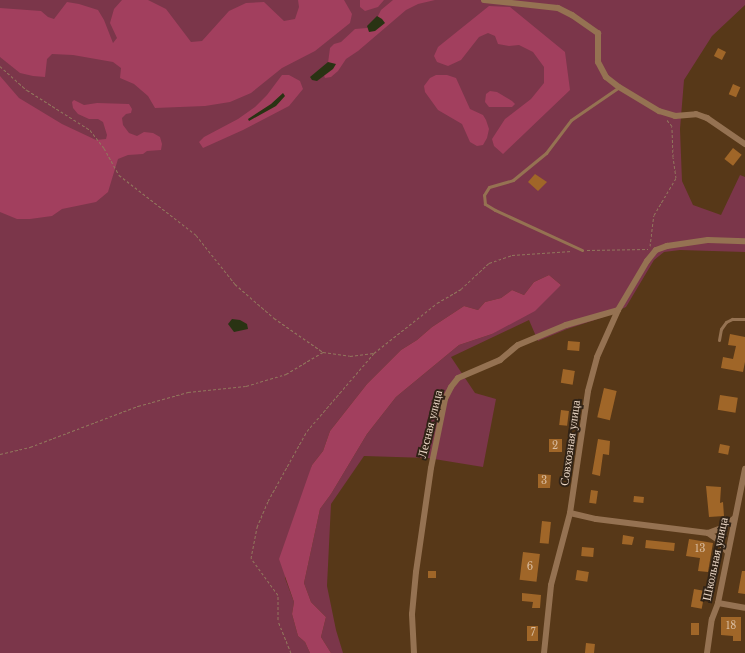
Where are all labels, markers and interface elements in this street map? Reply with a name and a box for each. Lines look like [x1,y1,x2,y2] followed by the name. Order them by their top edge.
[415,389,445,459] street label: Лесная улица
[557,399,583,487] street label: Совхозная улица
[552,440,558,452] house number: 2
[541,475,547,487] house number: 3
[699,516,731,602] street label: Школьная улица
[695,543,705,555] house number: 13
[527,561,533,573] house number: 6
[726,620,736,632] house number: 18
[530,627,536,639] house number: 7

